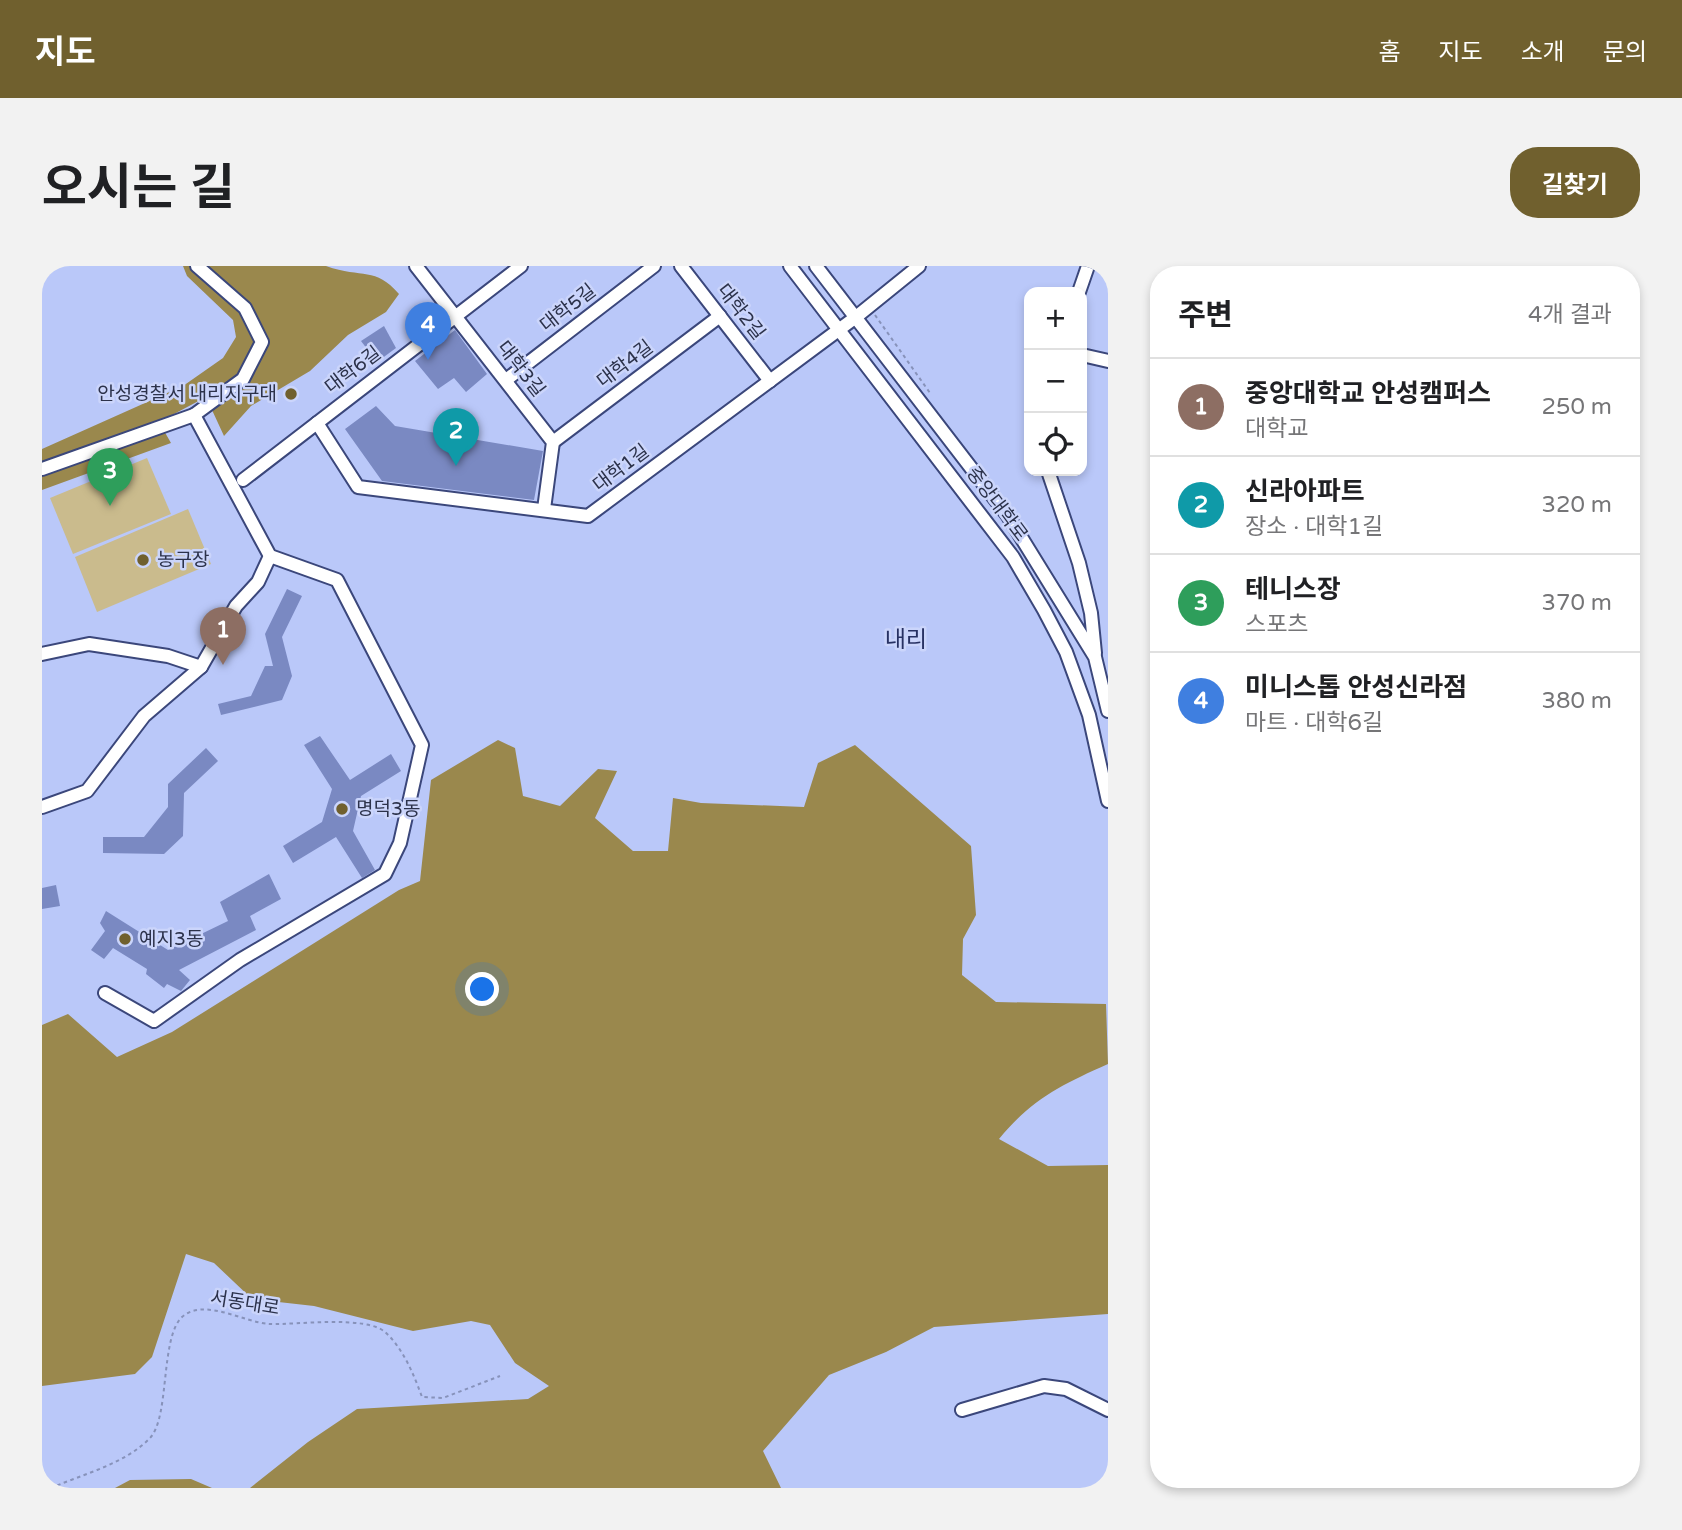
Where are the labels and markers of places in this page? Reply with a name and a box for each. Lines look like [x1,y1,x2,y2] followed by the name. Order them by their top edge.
[405,302,451,360] pin: 4
[97,383,277,405] place label: 안성경찰서 내리지구대
[283,386,299,402] marker: 안성경찰서 내리지구대
[433,408,479,466] pin: 2
[87,448,133,506] pin: 3
[157,549,209,571] place label: 농구장
[135,552,151,568] marker: 농구장
[200,607,246,665] pin: 1
[356,798,420,820] place label: 명덕3동
[334,801,350,817] marker: 명덕3동
[139,928,203,950] place label: 예지3동
[117,931,133,947] marker: 예지3동

